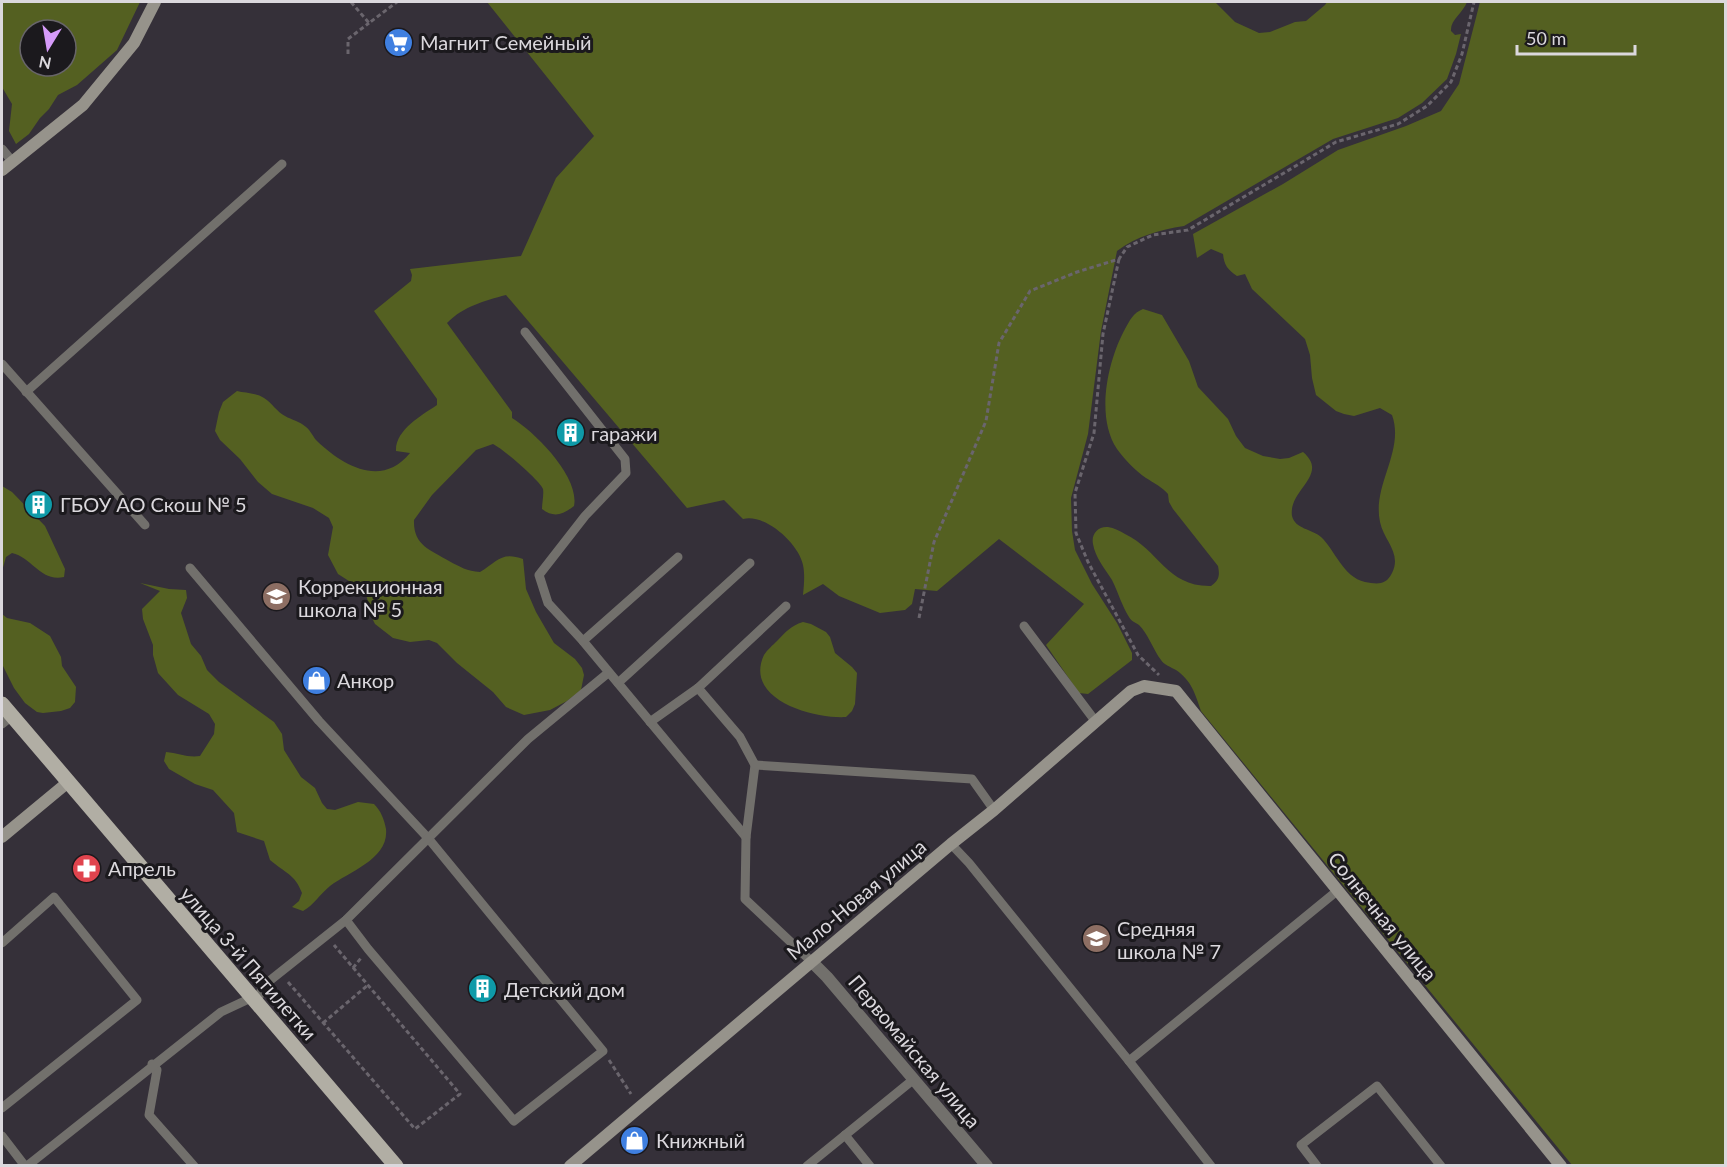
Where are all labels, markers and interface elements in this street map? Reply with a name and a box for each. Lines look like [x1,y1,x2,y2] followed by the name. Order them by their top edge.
[18,18,78,78] north arrow
[1517,18,1636,56] scale bar
[383,26,415,58] supermarket icon: Магнит Семейный
[1526,27,1566,49] text: 50 m
[420,30,592,54] place label: Магнит Семейный
[37,53,53,74] text: N
[554,417,586,449] building icon: гаражи
[591,421,658,445] place label: гаражи
[23,488,55,520] building icon: ГБОУ АО Скош № 5
[60,492,247,516] place label: ГБОУ АО Скош № 5
[298,574,443,621] place label: Коррекционная школа № 5
[261,581,293,613] school or university icon: Коррекционная школа № 5
[300,664,332,696] shop icon: Анкор
[337,668,394,692] place label: Анкор
[781,834,931,964] street label: Мало-Новая улица
[1324,847,1442,985] street label: Солнечная улица
[71,852,103,884] pharmacy icon: Апрель
[108,856,176,880] place label: Апрель
[176,881,322,1045] street label: улица 3-й Пятилетки
[1117,916,1221,963] place label: Средняя школа № 7
[1080,923,1112,955] school or university icon: Средняя школа № 7
[844,970,986,1132] street label: Первомайская улица
[467,973,499,1005] building icon: Детский дом
[504,977,625,1001] place label: Детский дом
[619,1124,651,1156] shop icon: Книжный
[656,1128,745,1152] place label: Книжный

